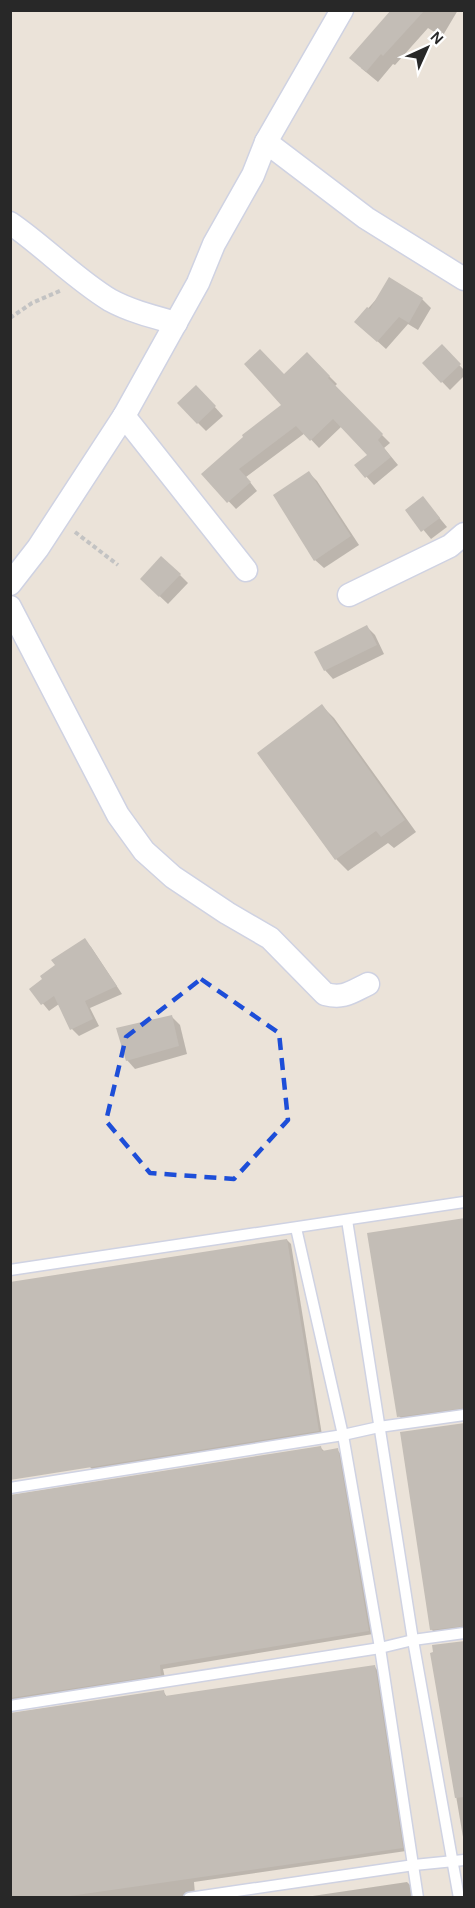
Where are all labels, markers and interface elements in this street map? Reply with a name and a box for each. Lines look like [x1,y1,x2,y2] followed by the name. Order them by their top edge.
[397,18,457,78] north arrow
[426,27,448,49] text: N

